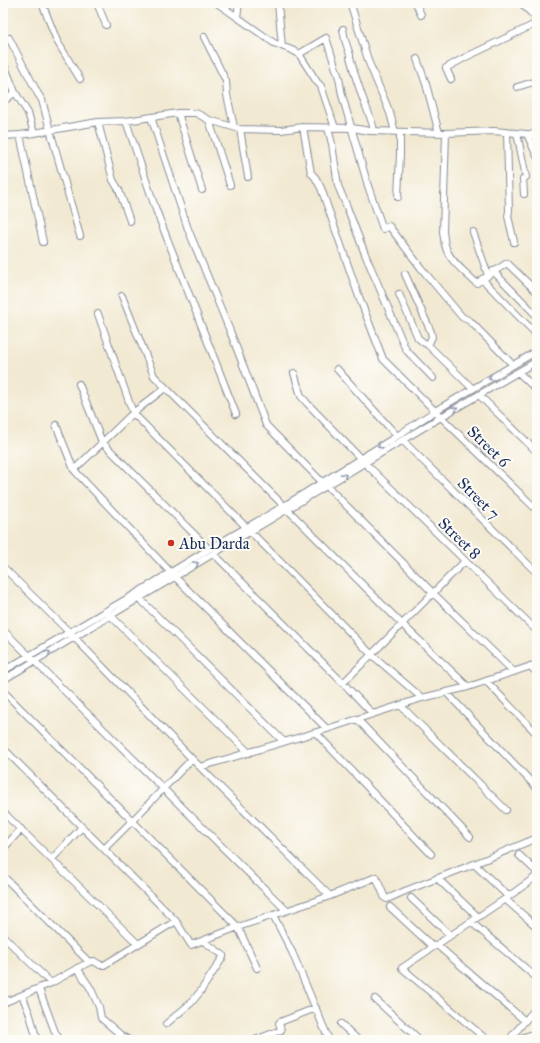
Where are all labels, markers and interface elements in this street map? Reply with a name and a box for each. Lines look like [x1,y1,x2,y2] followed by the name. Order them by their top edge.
[488,374,495,381] one-way arrow
[451,406,458,414] one-way arrow
[464,422,514,472] street label: Street 6
[377,441,384,448] one-way arrow
[340,473,347,481] one-way arrow
[454,473,504,523] street label: Street 7
[434,514,485,563] street label: Street 8
[178,534,250,553] place label: Abu Darda
[166,538,176,548] marker: Abu Darda
[192,562,199,569] one-way arrow
[44,650,51,657] one-way arrow

